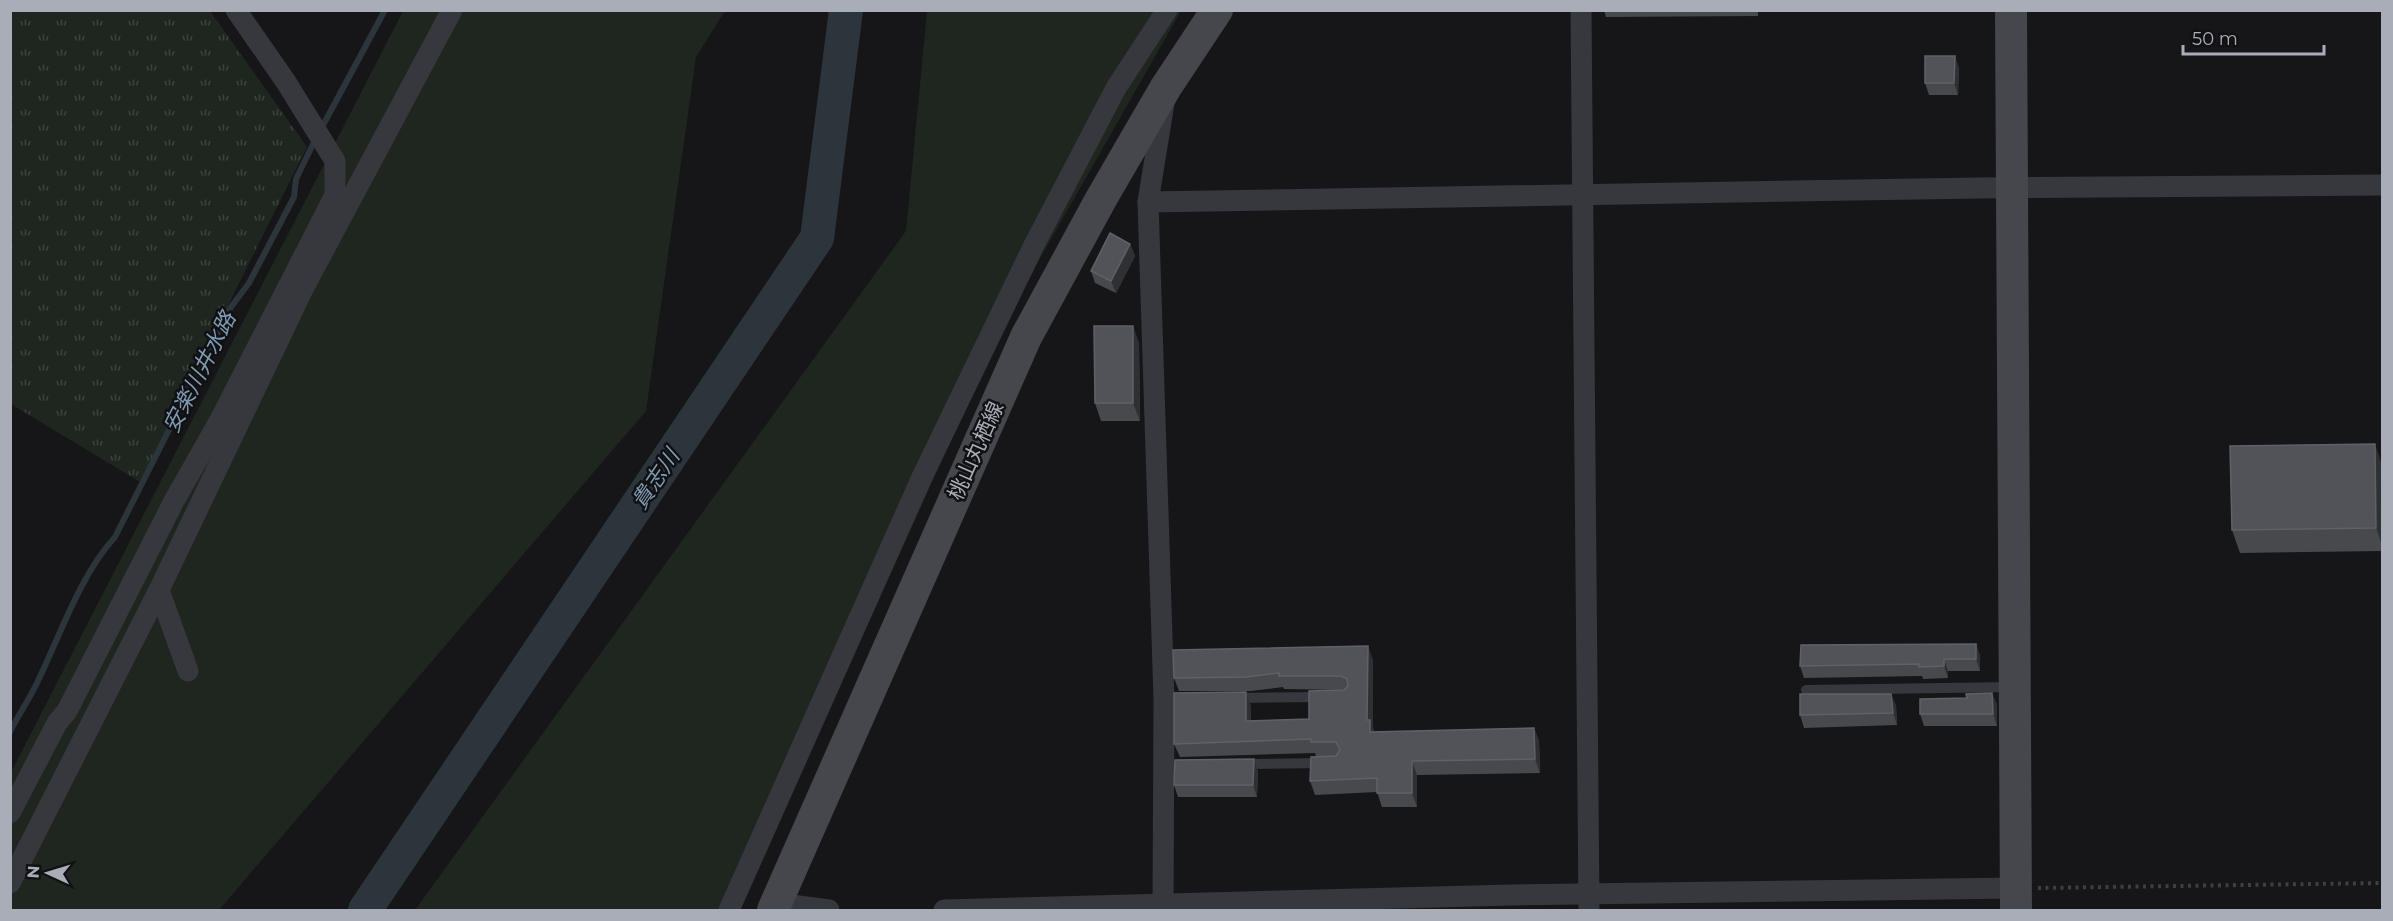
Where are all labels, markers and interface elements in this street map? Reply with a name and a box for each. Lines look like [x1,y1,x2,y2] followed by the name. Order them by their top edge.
[2183,18,2324,56] scale bar
[2192,28,2238,50] text: 50 m
[157,306,242,437] water label: 安楽川井水路
[943,398,1008,504] street label: 桃山丸栖線
[626,443,686,514] water label: 貴志川
[18,843,78,903] north arrow
[24,865,43,879] text: N

